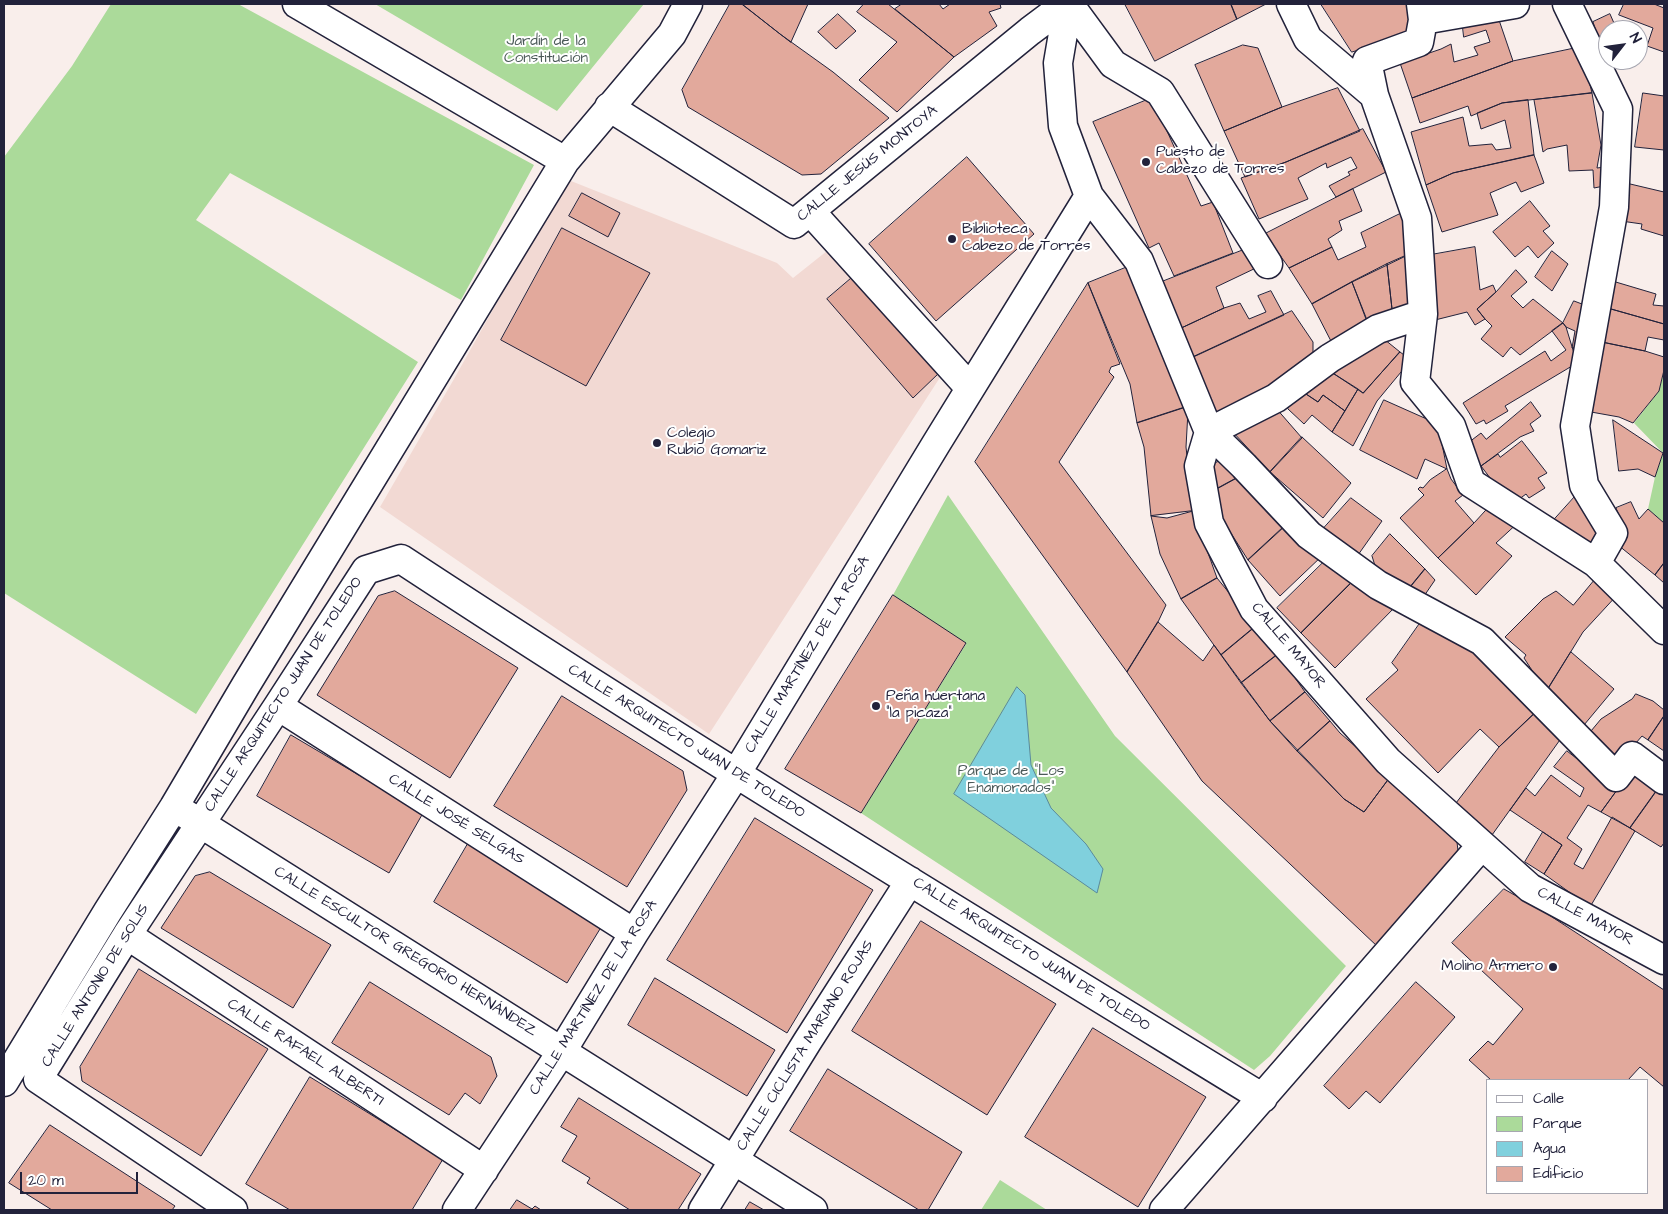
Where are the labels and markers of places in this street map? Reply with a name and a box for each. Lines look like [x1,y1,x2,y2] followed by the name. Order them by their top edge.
[1156,144,1284,179] place label: Puesto de Cabezo de Torres
[1140,156,1152,168] marker: Puesto de Cabezo de Torres
[962,221,1090,256] place label: Biblioteca Cabezo de Torres
[946,233,958,245] marker: Biblioteca Cabezo de Torres
[667,425,767,460] place label: Colegio Rubio Gomariz
[651,437,663,449] marker: Colegio Rubio Gomariz
[886,688,985,723] place label: Peña huertana "la picaza"
[870,700,882,712] marker: Peña huertana "la picaza"
[1441,958,1543,976] place label: Molino Armero
[1547,961,1559,973] marker: Molino Armero

